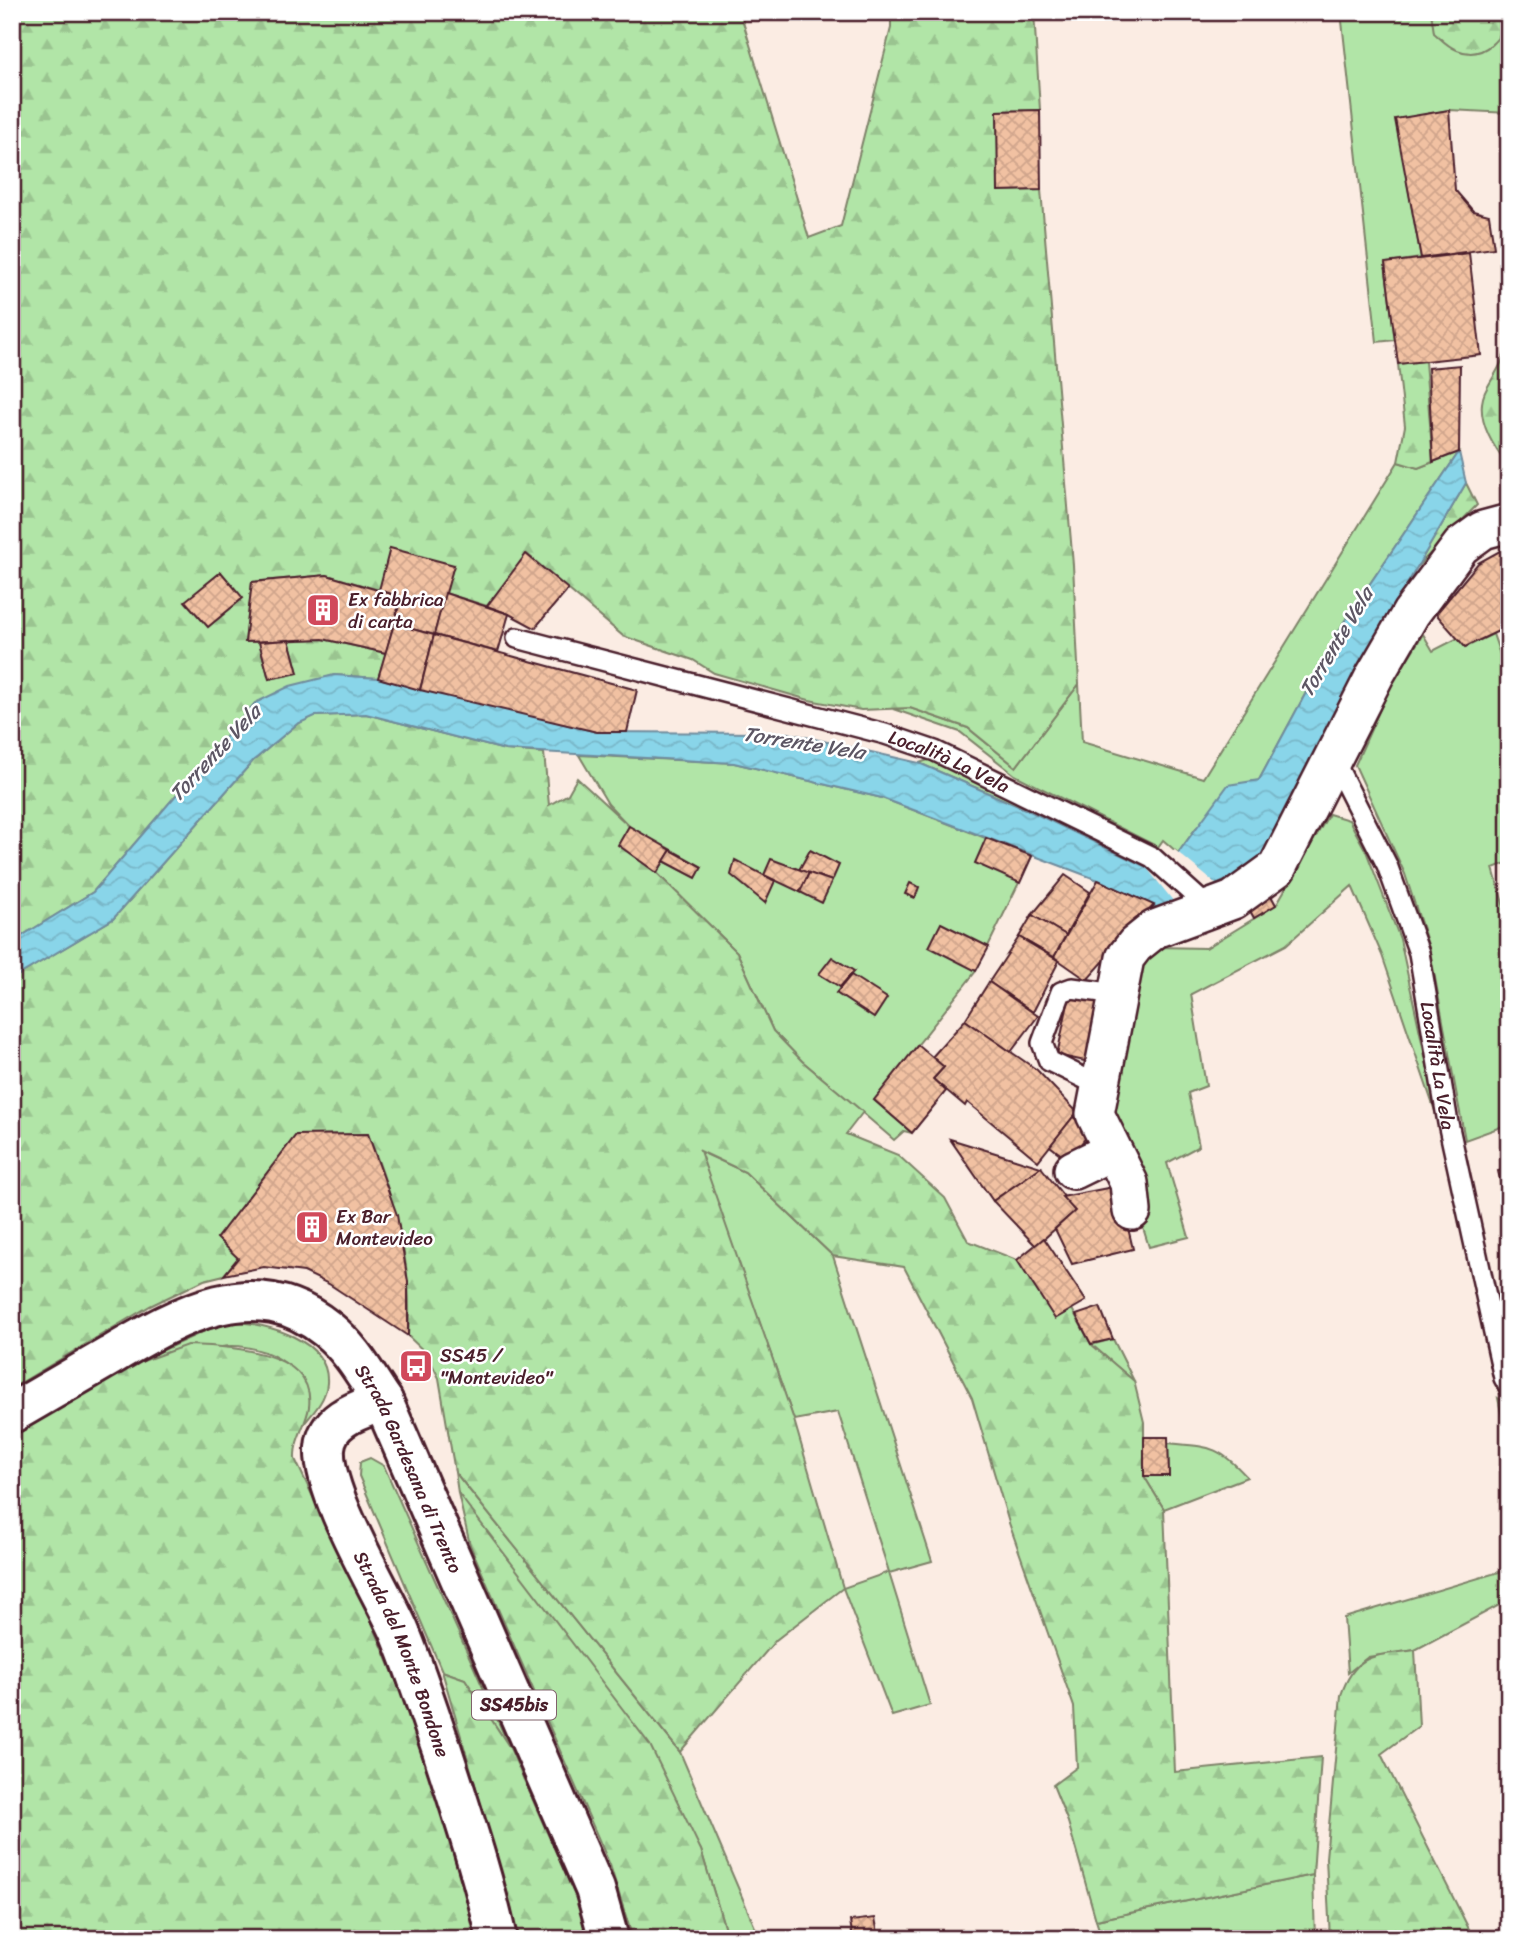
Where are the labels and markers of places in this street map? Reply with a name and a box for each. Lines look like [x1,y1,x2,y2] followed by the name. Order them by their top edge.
[348,583,444,638] place label: Ex fabbrica di carta
[304,591,342,629] building icon: Ex fabbrica di carta
[336,1200,433,1255] place label: Ex Bar Montevideo
[293,1208,331,1246] building icon: Ex Bar Montevideo
[440,1339,554,1394] place label: SS45 / "Montevideo"
[397,1347,435,1385] bus stop icon: SS45 / "Montevideo"

